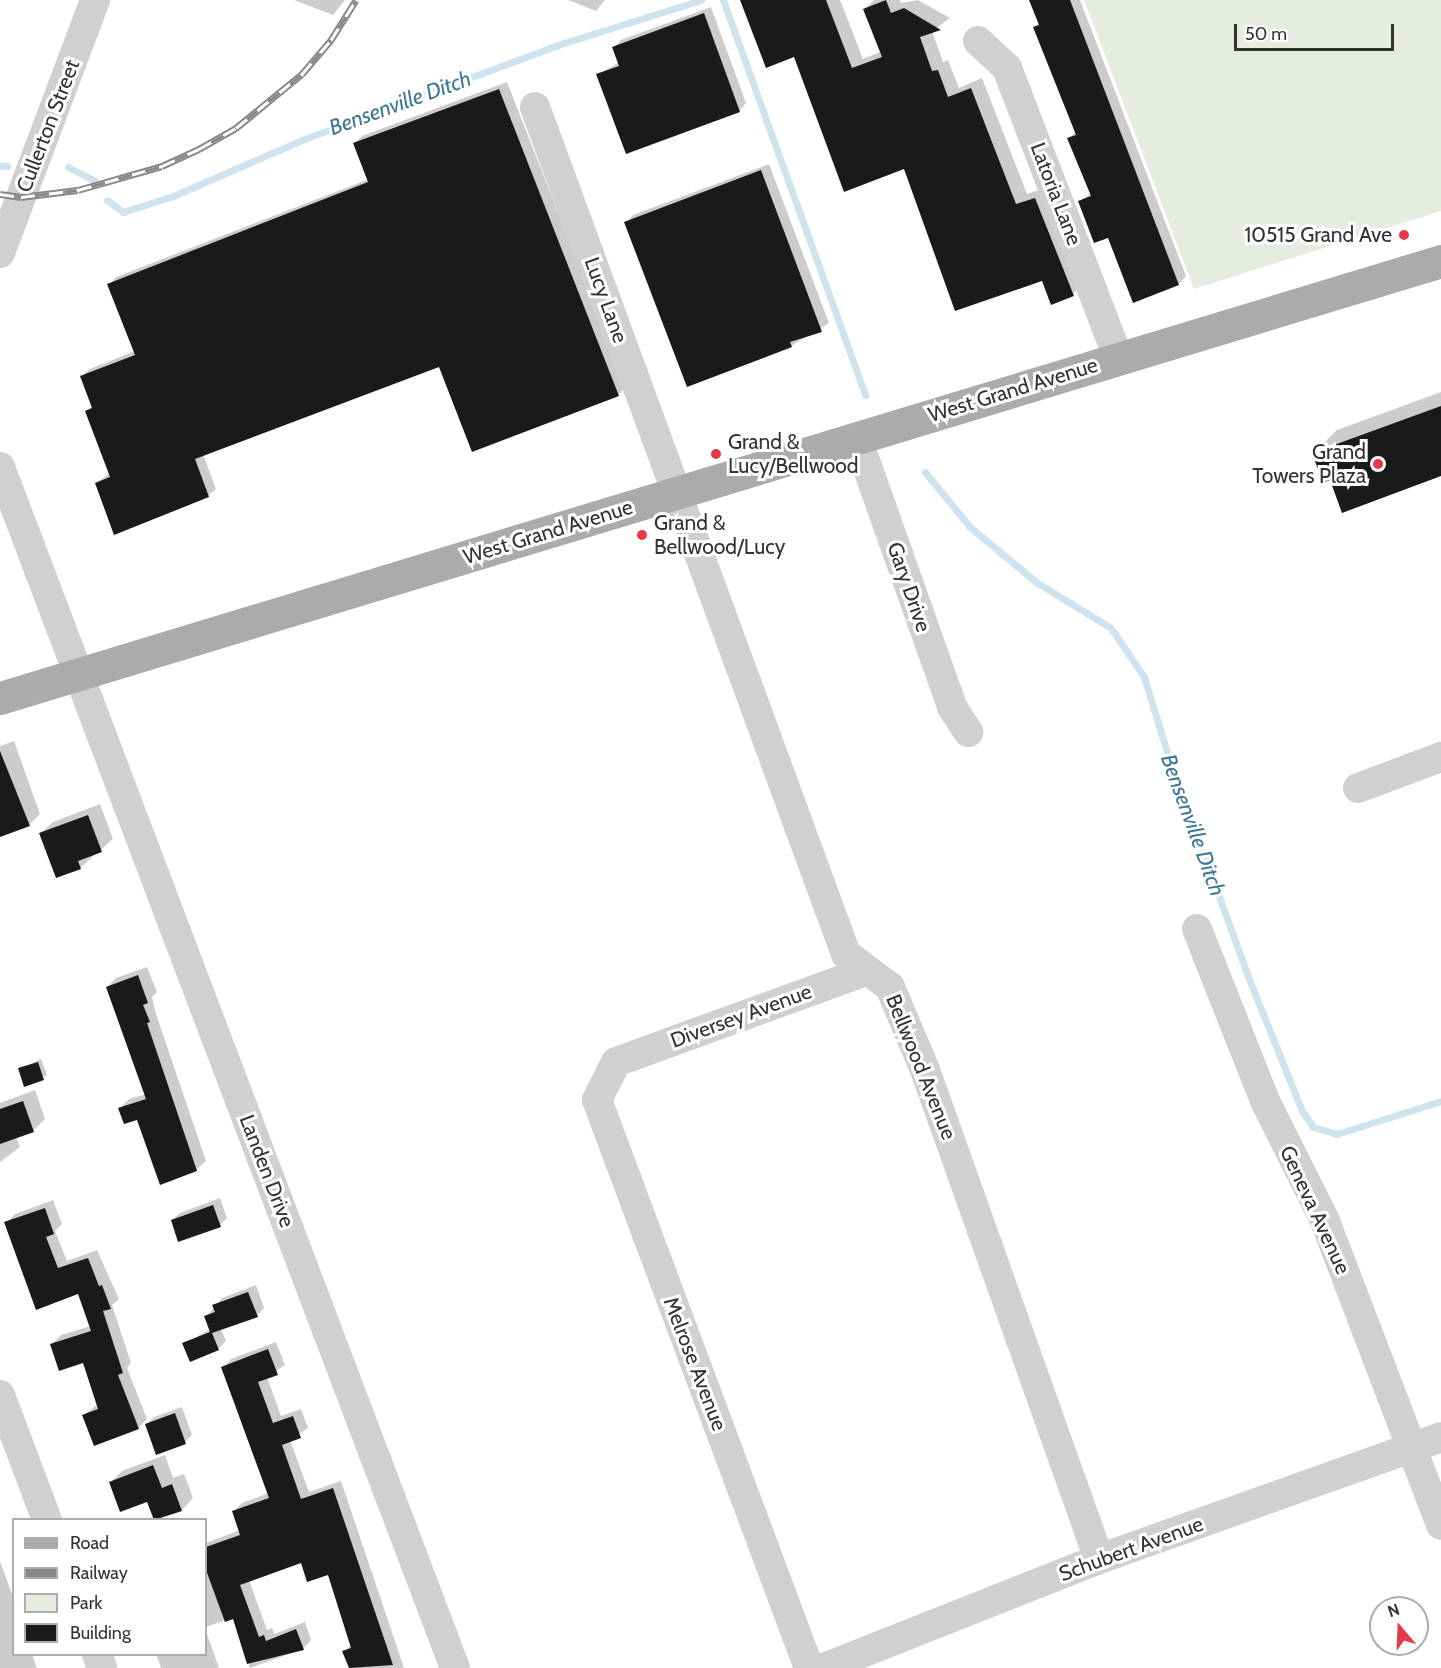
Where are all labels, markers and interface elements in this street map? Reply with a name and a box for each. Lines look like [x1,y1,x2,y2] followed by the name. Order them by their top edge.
[1237,12,1398,50] scale bar
[1245,23,1287,45] text: 50 m
[11,56,85,196] street label: Cullerton Street
[325,65,475,141] water label: Bensenville Ditch
[1025,139,1087,249] street label: Latoria Lane
[1244,222,1392,248] place label: 10515 Grand Ave
[1397,228,1411,242] marker: 10515 Grand Ave
[579,254,633,346] street label: Lucy Lane
[925,352,1101,428] street label: West Grand Avenue
[728,429,859,479] place label: Grand & Lucy/Bellwood
[1252,439,1366,489] place label: Grand Towers Plaza
[709,447,723,461] marker: Grand & Lucy/Bellwood
[1371,457,1385,471] marker: Grand Towers Plaza
[460,494,636,570] street label: West Grand Avenue
[654,510,785,560] place label: Grand & Bellwood/Lucy
[635,528,649,542] marker: Grand & Bellwood/Lucy
[882,539,936,635] street label: Gary Drive
[1155,750,1231,900] water label: Bensenville Ditch
[667,979,815,1053] street label: Diversey Avenue
[880,991,962,1143] street label: Bellwood Avenue
[234,1111,300,1231] street label: Landen Drive
[1274,1142,1356,1278] street label: Geneva Avenue
[658,1294,732,1434] street label: Melrose Avenue
[1055,1511,1207,1587] street label: Schubert Avenue
[12,1518,207,1656] legend
[70,1532,109,1554] text: Road
[70,1562,128,1584] text: Railway
[70,1592,102,1614] text: Park
[1369,1596,1429,1656] north arrow
[1385,1600,1402,1621] text: N
[70,1622,131,1644] text: Building

